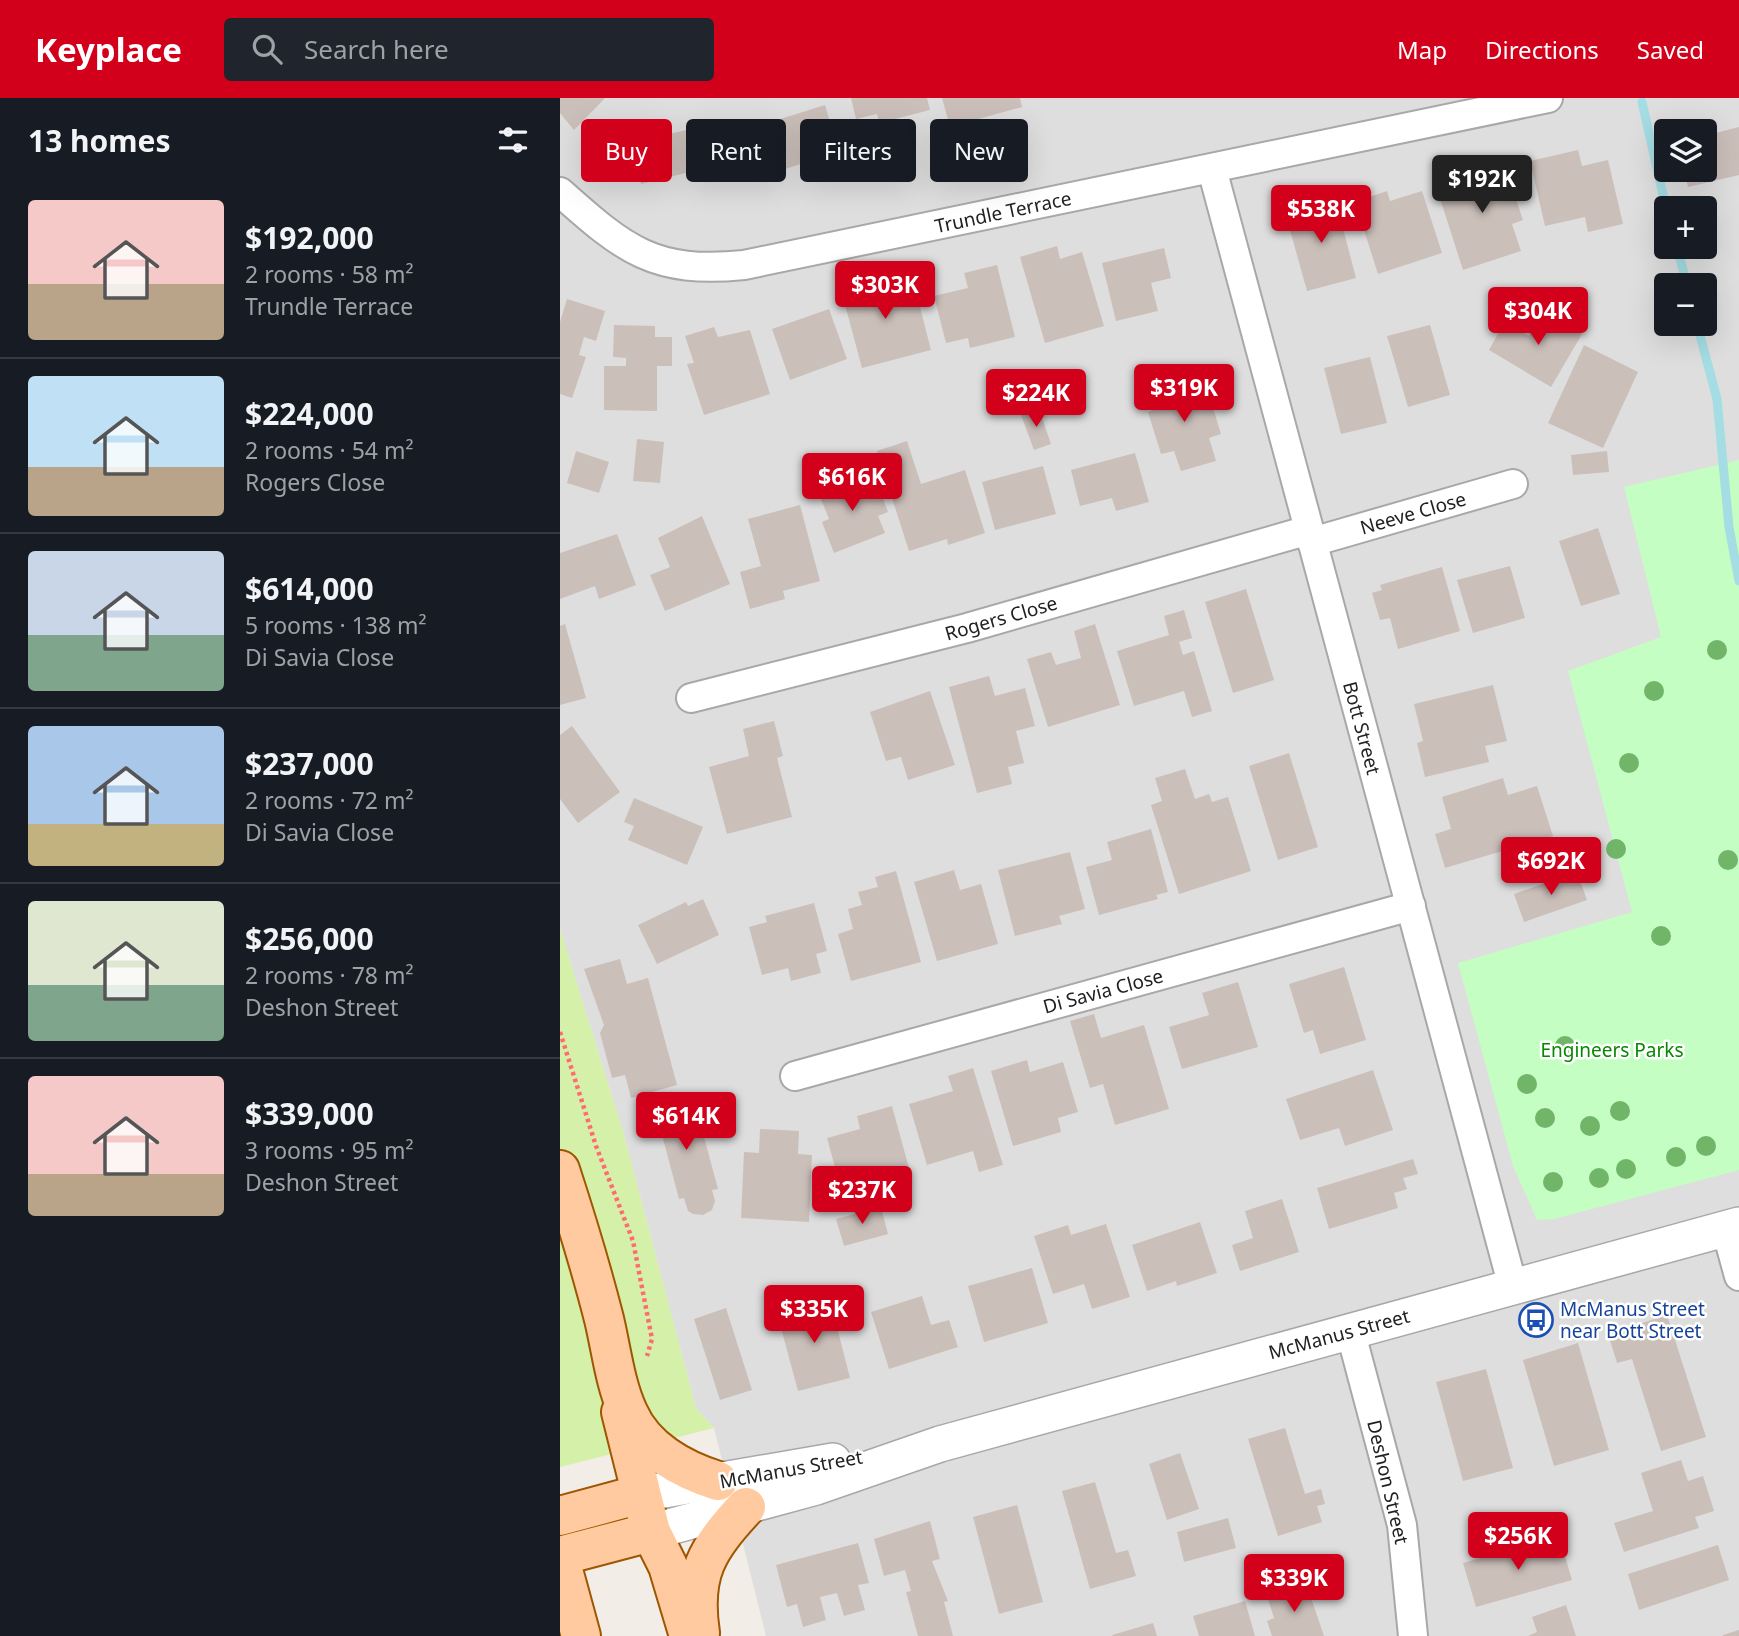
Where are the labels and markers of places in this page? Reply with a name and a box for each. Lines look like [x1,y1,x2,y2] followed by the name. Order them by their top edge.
[1433,156,1531,215] pin: $192K
[1272,186,1370,245] pin: $538K
[836,262,934,321] pin: $303K
[1489,288,1587,347] pin: $304K
[1135,364,1233,424] pin: $319K
[987,370,1085,429] pin: $224K
[803,454,901,513] pin: $616K
[1502,838,1600,897] pin: $692K
[637,1093,735,1152] pin: $614K
[813,1166,911,1226] pin: $237K
[765,1286,863,1345] pin: $335K
[1560,1296,1705,1344] place label: McManus Street near Bott Street
[1517,1301,1555,1339] bus stop icon: McManus Street near Bott Street
[1469,1512,1567,1572] pin: $256K
[1245,1554,1343,1614] pin: $339K

